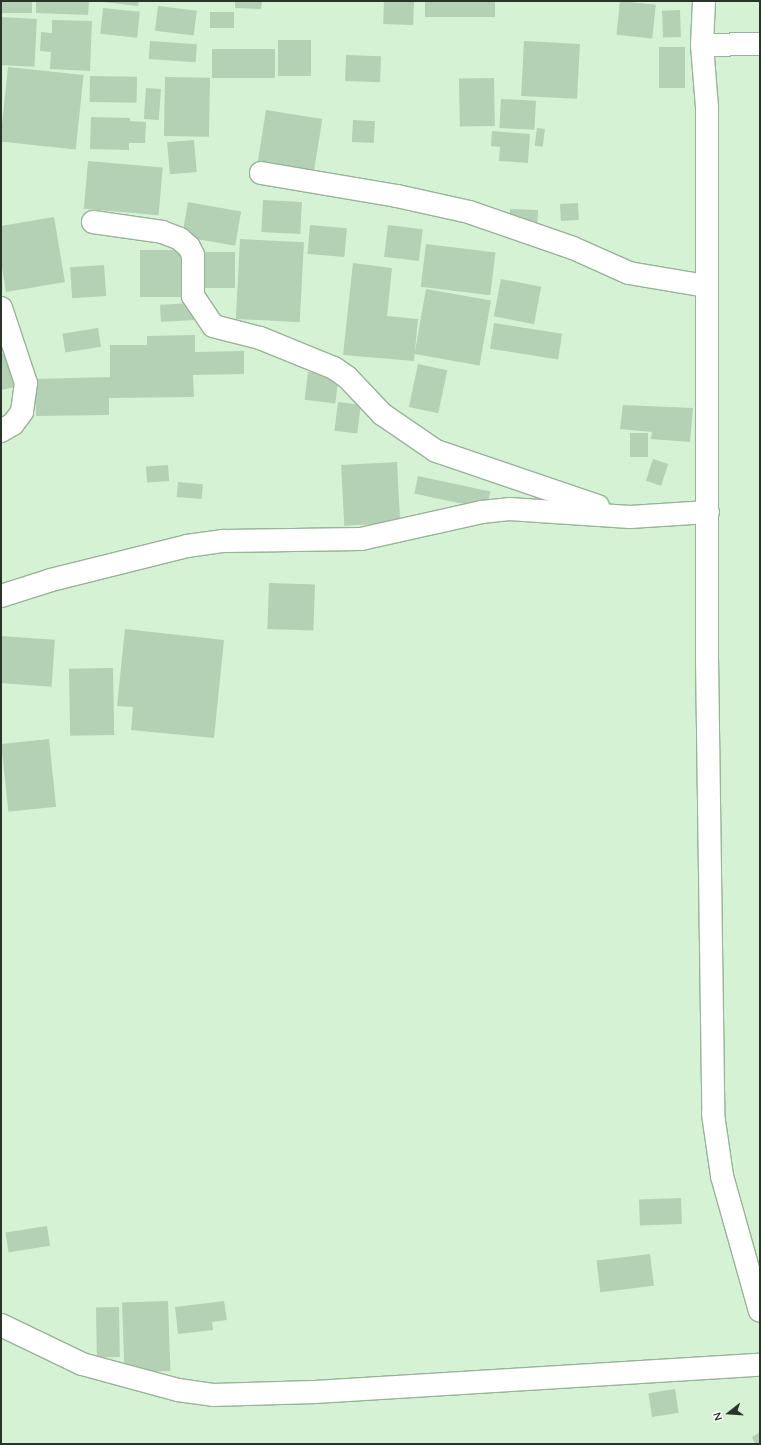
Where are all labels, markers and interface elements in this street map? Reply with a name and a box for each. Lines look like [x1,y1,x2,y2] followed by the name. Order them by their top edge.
[709,1393,749,1433] north arrow
[710,1411,725,1422] text: N

